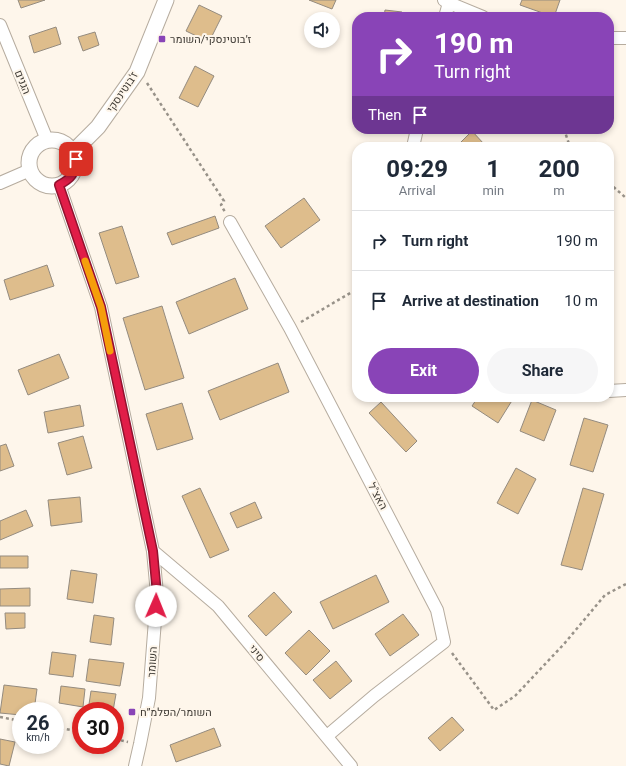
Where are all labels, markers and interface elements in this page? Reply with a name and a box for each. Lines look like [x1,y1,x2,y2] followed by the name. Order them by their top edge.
[304,12,340,48] map controls
[304,12,340,48] button: sound
[434,27,513,60] text: 190 m
[368,28,420,80] icon: right
[170,33,251,46] place label: ז׳בוטינסקי/השומר
[157,34,167,44] marker: ז׳בוטינסקי/השומר
[434,61,511,82] text: Turn right
[12,68,33,96] street label: הגנים
[104,69,141,115] street label: ז'בוטינסקי
[409,104,431,126] icon: arrive
[368,106,401,124] text: Then
[59,142,93,176] pin
[65,148,87,170] icon: arrive
[386,155,448,183] text: 09:29
[486,155,500,183] text: 1
[538,155,580,183] text: 200
[399,183,436,198] text: Arrival
[482,183,504,198] text: min
[553,183,565,198] text: m
[368,230,390,252] icon: right
[402,232,468,250] text: Turn right
[556,232,598,250] text: 190 m
[368,290,390,312] icon: arrive
[402,292,539,310] text: Arrive at destination
[564,292,598,310] text: 10 m
[368,348,479,394] button: Exit
[487,348,598,394] button: Share
[365,481,390,512] street label: האצ"ל
[135,585,177,627] position arrow
[246,642,267,664] street label: סיני
[145,646,160,678] street label: השומר
[72,702,124,754] speed limit sign: 30
[140,706,212,719] place label: השומר/הפלמ״ח
[127,707,137,717] marker: השומר/הפלמ״ח
[27,711,49,735] text: 26
[26,732,50,743] text: km/h

